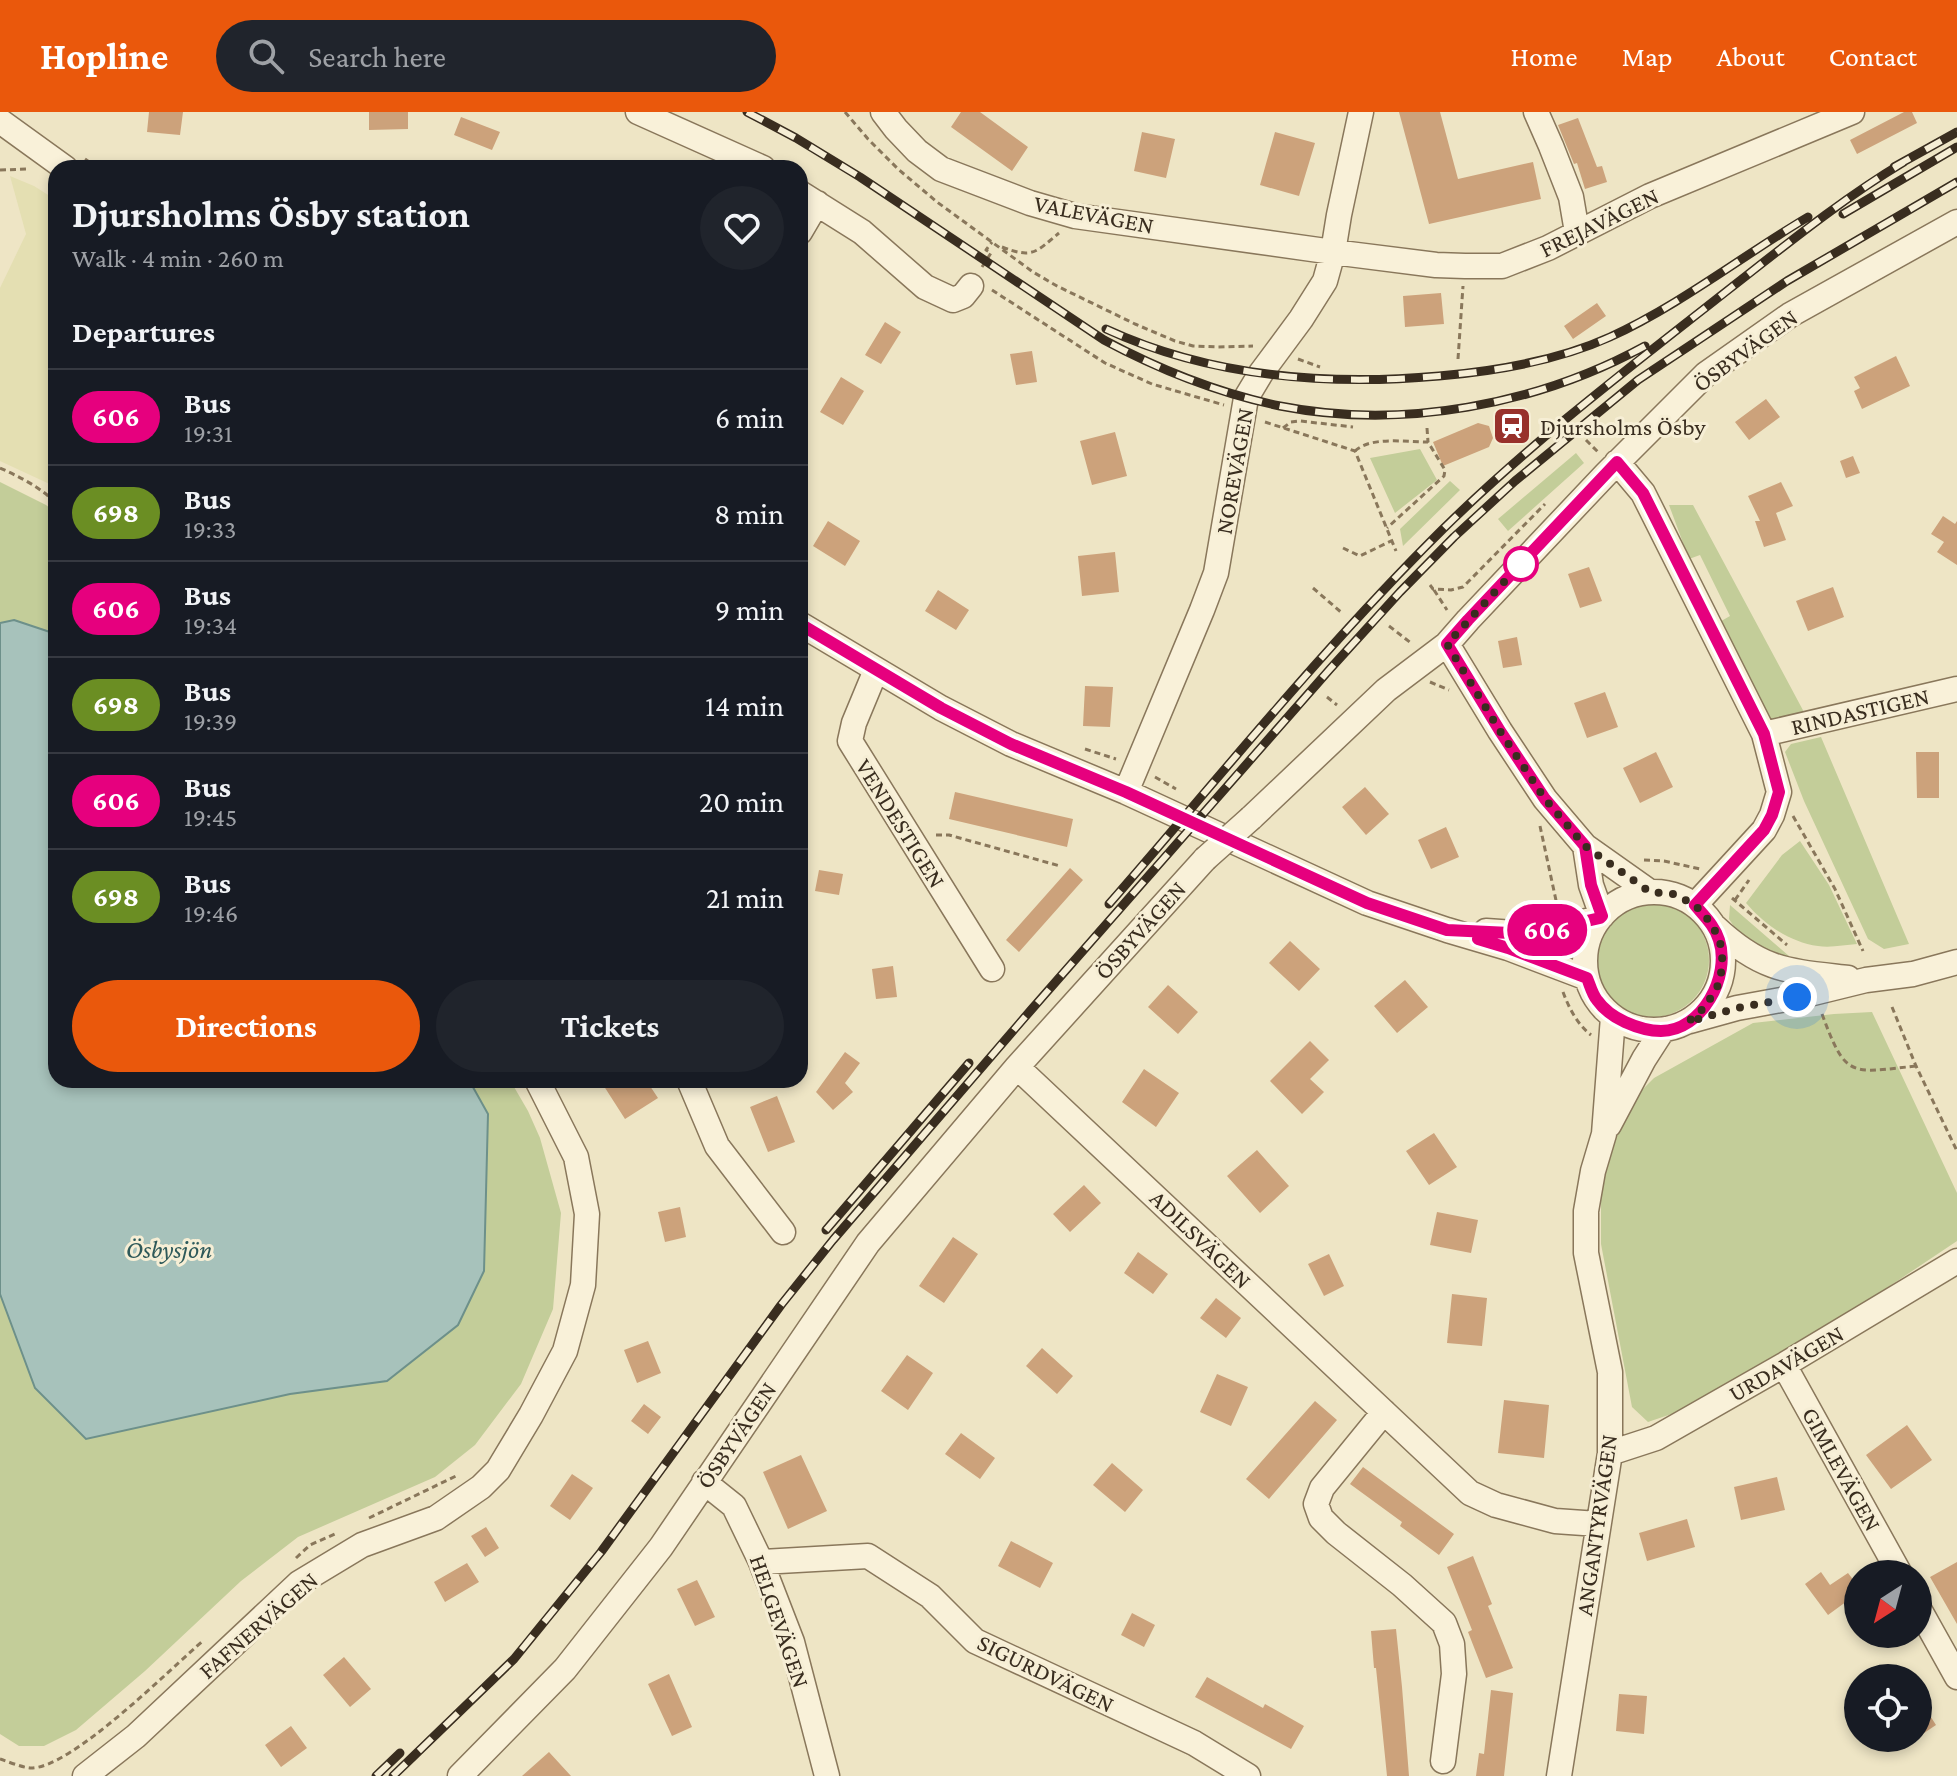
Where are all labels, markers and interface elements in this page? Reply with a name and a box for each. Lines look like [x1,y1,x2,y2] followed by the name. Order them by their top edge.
[216,20,776,92] search box
[244,34,288,78] icon: search
[40,35,168,77] text: Hopline
[308,40,446,73] text: Search here
[1511,41,1578,72] text: Home
[1622,41,1673,72] text: Map
[1717,41,1785,72] text: About
[1829,41,1917,72] text: Contact
[1535,182,1663,262] street label: FREJAVÄGEN
[700,186,784,270] button: heart
[1032,189,1156,239] street label: VALEVÄGEN
[72,193,470,235] text: Djursholms Ösby station
[72,244,284,273] text: Walk · 4 min · 260 m
[1687,303,1803,397] street label: ÖSBYVÄGEN
[72,315,215,348] text: Departures
[184,386,231,419] text: Bus
[92,401,140,432] text: 606
[715,401,784,434] text: 6 min
[1491,405,1533,447] station icon: Djursholms Ösby
[1210,406,1258,536] street label: NOREVÄGEN
[1540,413,1706,440] place label: Djursholms Ösby
[184,419,233,448] text: 19:31
[184,482,231,515] text: Bus
[93,497,139,528] text: 698
[714,497,784,530] text: 8 min
[184,515,236,544] text: 19:33
[1504,547,1538,581] unlabelled marker
[184,578,231,611] text: Bus
[92,593,140,624] text: 606
[715,593,784,626] text: 9 min
[184,611,237,640] text: 19:34
[184,674,231,707] text: Bus
[1788,682,1932,740] street label: RINDASTIGEN
[93,689,139,720] text: 698
[705,689,784,722] text: 14 min
[184,707,237,736] text: 19:39
[851,754,951,892] street label: VENDESTIGEN
[184,770,231,803] text: Bus
[92,785,140,816] text: 606
[699,785,784,818] text: 20 min
[184,803,237,832] text: 19:45
[184,866,231,899] text: Bus
[1089,875,1191,985] street label: ÖSBYVÄGEN
[93,881,139,912] text: 698
[706,881,784,914] text: 21 min
[184,899,238,928] text: 19:46
[1501,904,1593,956] line badge: 606
[1523,914,1571,945] text: 606
[1777,977,1817,1017] your location
[72,980,420,1072] button: Directions
[436,980,784,1072] button: Tickets
[1145,1184,1257,1294] street label: ADILSVÄGEN
[126,1235,212,1264] water label: Ösbysjön
[1724,1319,1848,1407] street label: URDAVÄGEN
[691,1377,781,1493] street label: ÖSBYVÄGEN
[1797,1402,1887,1536] street label: GIMLEVÄGEN
[1570,1433,1622,1617] street label: ANGANTYRVÄGEN
[745,1551,815,1691] street label: HELGEVÄGEN
[1844,1560,1932,1648] north arrow
[1844,1560,1932,1752] map controls
[193,1566,323,1684] street label: FAFNERVÄGEN
[973,1628,1119,1718] street label: SIGURDVÄGEN
[1844,1664,1932,1752] button: locate

